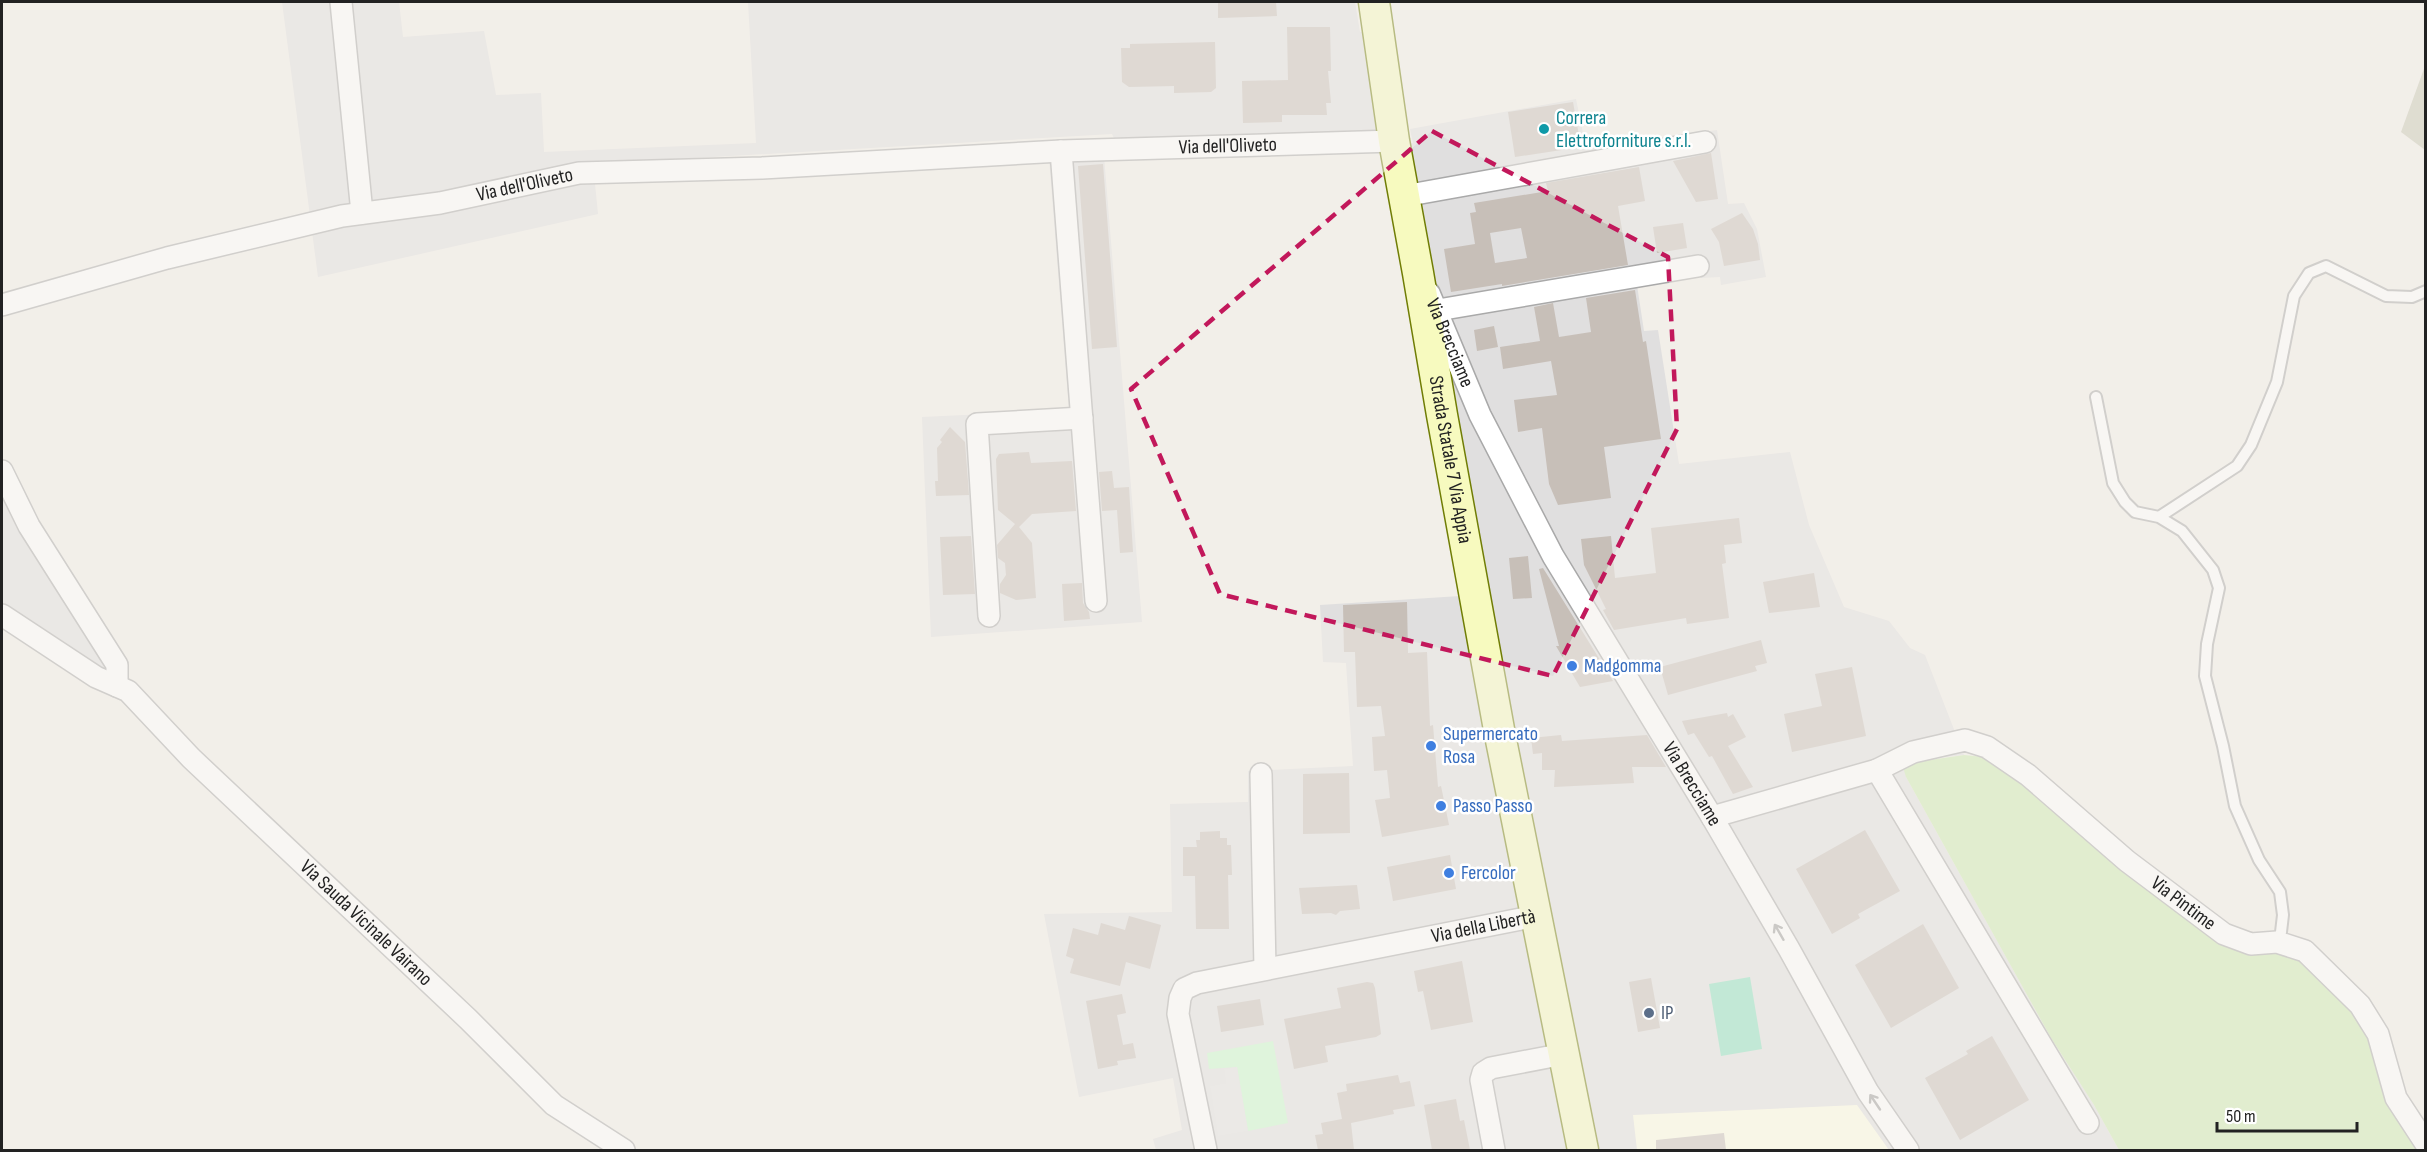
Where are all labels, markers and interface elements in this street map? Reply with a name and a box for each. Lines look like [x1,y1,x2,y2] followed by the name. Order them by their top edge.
[1556,106,1691,153] place label: Correra Elettroforniture s.r.l.
[1537,122,1551,136] marker: Correra Elettroforniture s.r.l.
[1178,133,1277,159] street label: Via dell'Oliveto
[474,163,575,207] street label: Via dell'Oliveto
[1421,295,1479,391] street label: Via Brecciame
[1424,374,1477,545] street label: Strada Statale 7 Via Appia
[1584,654,1662,678] place label: Madgomma
[1565,659,1579,673] marker: Madgomma
[1443,722,1538,769] place label: Supermercato Rosa
[1657,738,1727,830] street label: Via Brecciame
[1424,739,1438,753] marker: Supermercato Rosa
[1453,794,1533,818] place label: Passo Passo
[1434,799,1448,813] marker: Passo Passo
[295,855,437,991] street label: Via Sauda Vicinale Vairano
[1461,861,1516,885] place label: Fercolor
[1442,866,1456,880] marker: Fercolor
[2146,871,2221,936] street label: Via Pintime
[1429,904,1537,948] street label: Via della Libertà
[1773,924,1785,941] one-way arrow
[1661,1001,1673,1025] place label: IP
[1642,1006,1656,1020] marker: IP
[1869,1095,1881,1111] one-way arrow
[2217,1095,2356,1133] scale bar
[2226,1106,2256,1127] text: 50 m

